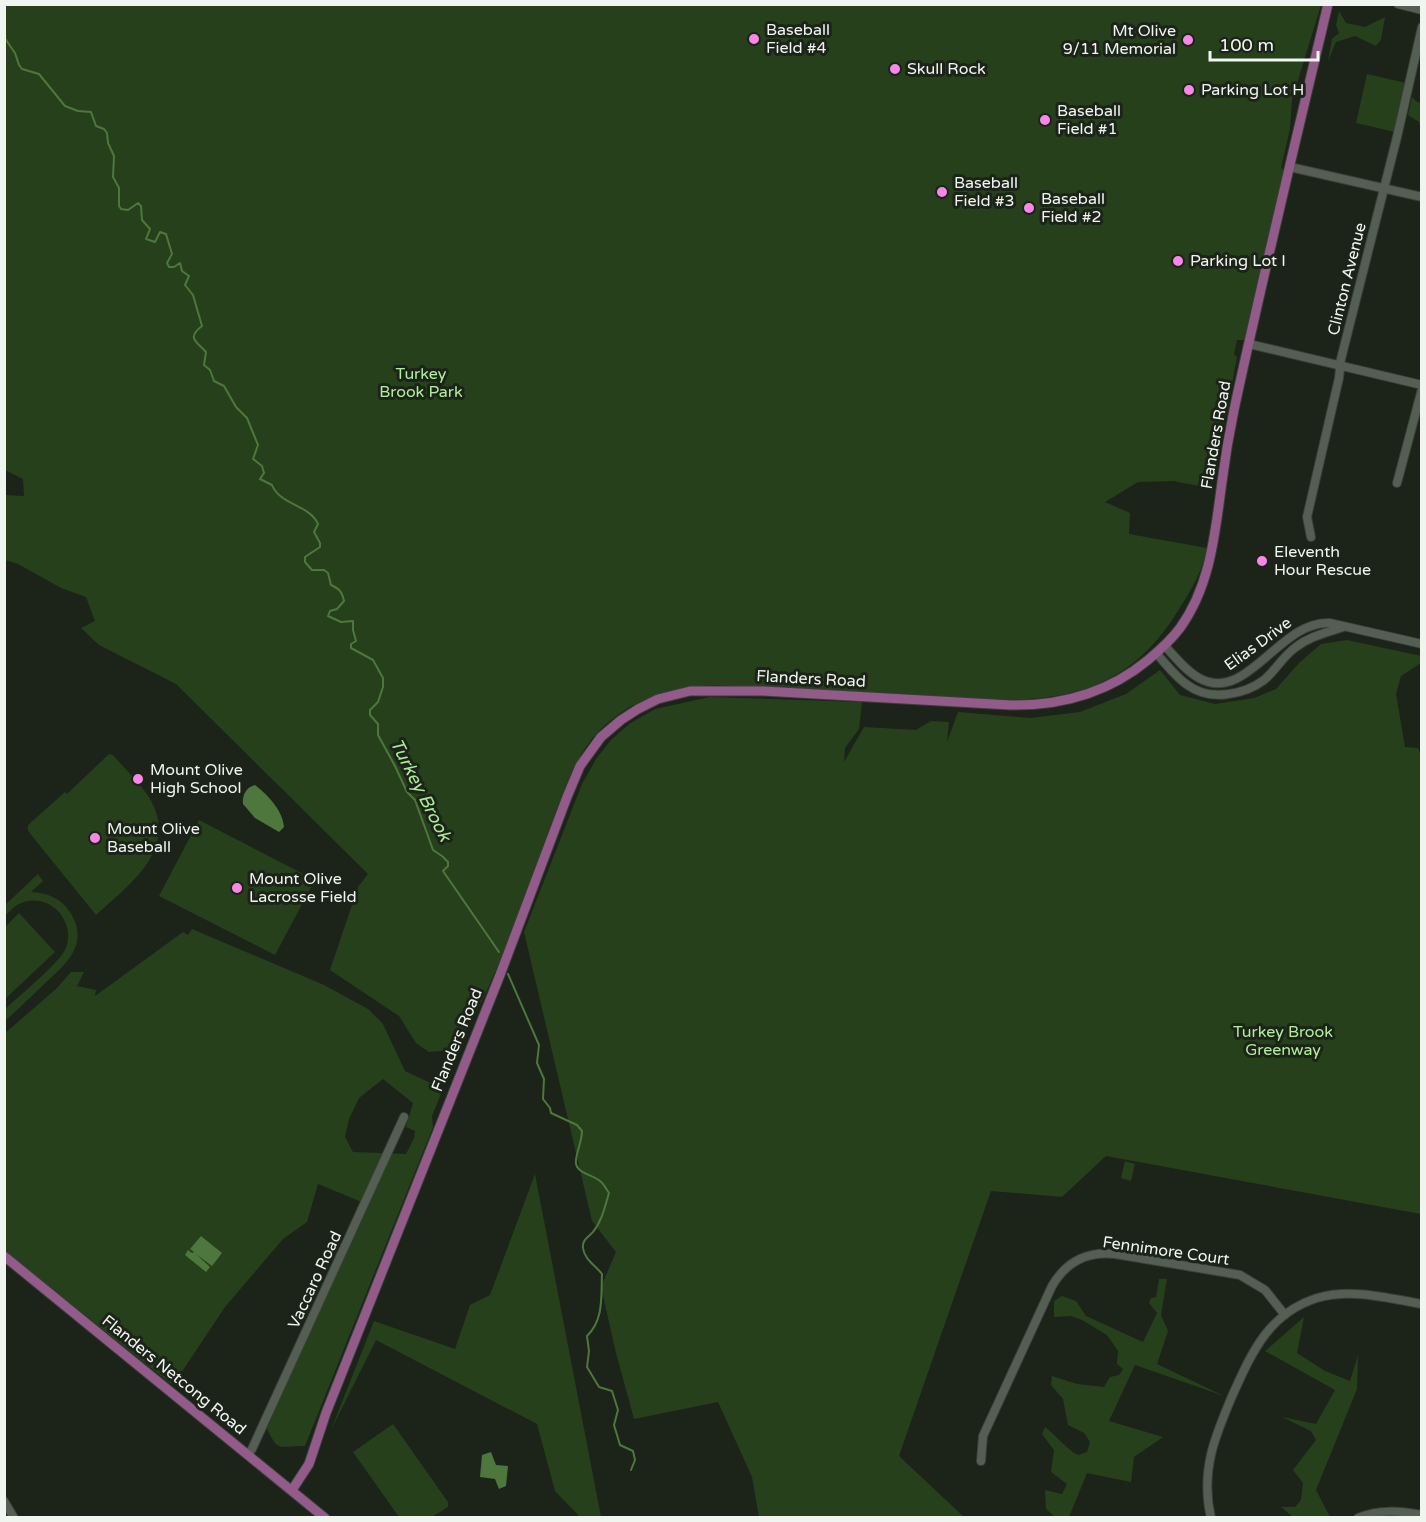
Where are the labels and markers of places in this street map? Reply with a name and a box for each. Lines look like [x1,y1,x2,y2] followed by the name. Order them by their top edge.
[766,20,830,58] place label: Baseball Field #4
[1063,21,1176,59] place label: Mt Olive 9/11 Memorial
[747,32,761,46] marker: Baseball Field #4
[1181,33,1195,47] marker: Mt Olive 9/11 Memorial
[907,59,986,79] place label: Skull Rock
[888,62,902,76] marker: Skull Rock
[1201,80,1304,100] place label: Parking Lot H
[1182,83,1196,97] marker: Parking Lot H
[1057,101,1121,139] place label: Baseball Field #1
[1038,113,1052,127] marker: Baseball Field #1
[954,173,1018,211] place label: Baseball Field #3
[935,185,949,199] marker: Baseball Field #3
[1041,189,1105,227] place label: Baseball Field #2
[1022,201,1036,215] marker: Baseball Field #2
[1190,251,1286,271] place label: Parking Lot I
[1171,254,1185,268] marker: Parking Lot I
[1274,542,1371,580] place label: Eleventh Hour Rescue
[1255,554,1269,568] marker: Eleventh Hour Rescue
[150,760,243,798] place label: Mount Olive High School
[131,772,145,786] marker: Mount Olive High School
[107,819,200,857] place label: Mount Olive Baseball
[88,831,102,845] marker: Mount Olive Baseball
[249,869,357,907] place label: Mount Olive Lacrosse Field
[230,881,244,895] marker: Mount Olive Lacrosse Field

